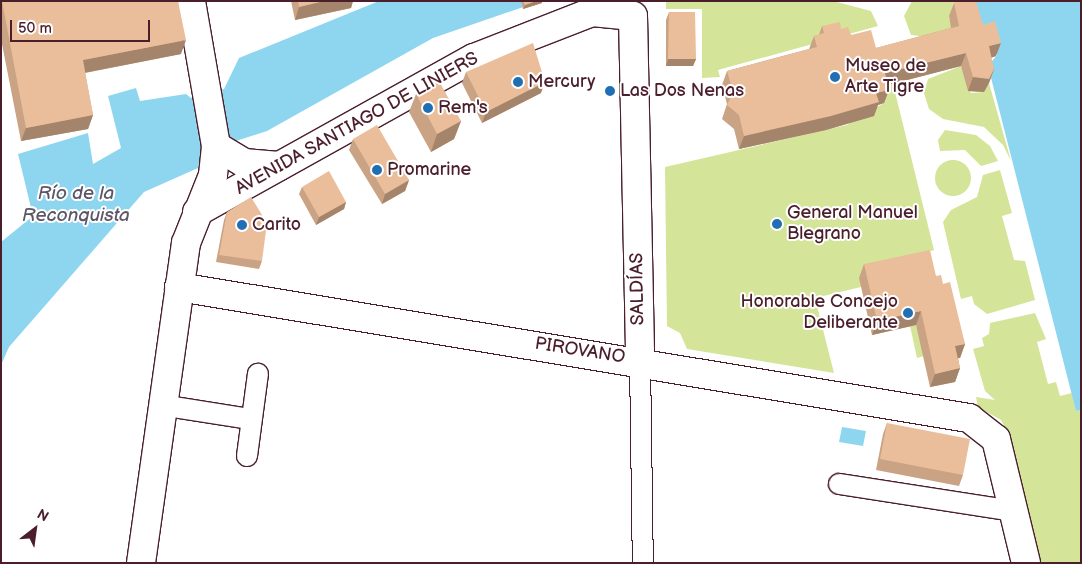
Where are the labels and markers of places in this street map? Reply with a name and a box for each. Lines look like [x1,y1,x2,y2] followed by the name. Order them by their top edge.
[845,56,926,98] place label: Museo de Arte Tigre
[528,71,595,93] place label: Mercury
[829,71,841,83] marker: Museo de Arte Tigre
[512,76,524,88] marker: Mercury
[620,80,744,102] place label: Las Dos Nenas
[604,85,616,97] marker: Las Dos Nenas
[438,97,488,119] place label: Rem's
[422,102,434,114] marker: Rem's
[387,159,471,181] place label: Promarine
[371,164,383,176] marker: Promarine
[787,203,918,245] place label: General Manuel Blegrano
[252,214,301,236] place label: Carito
[771,218,783,230] marker: General Manuel Blegrano
[236,219,248,231] marker: Carito
[740,292,898,334] place label: Honorable Concejo Deliberante
[902,307,914,319] marker: Honorable Concejo Deliberante

